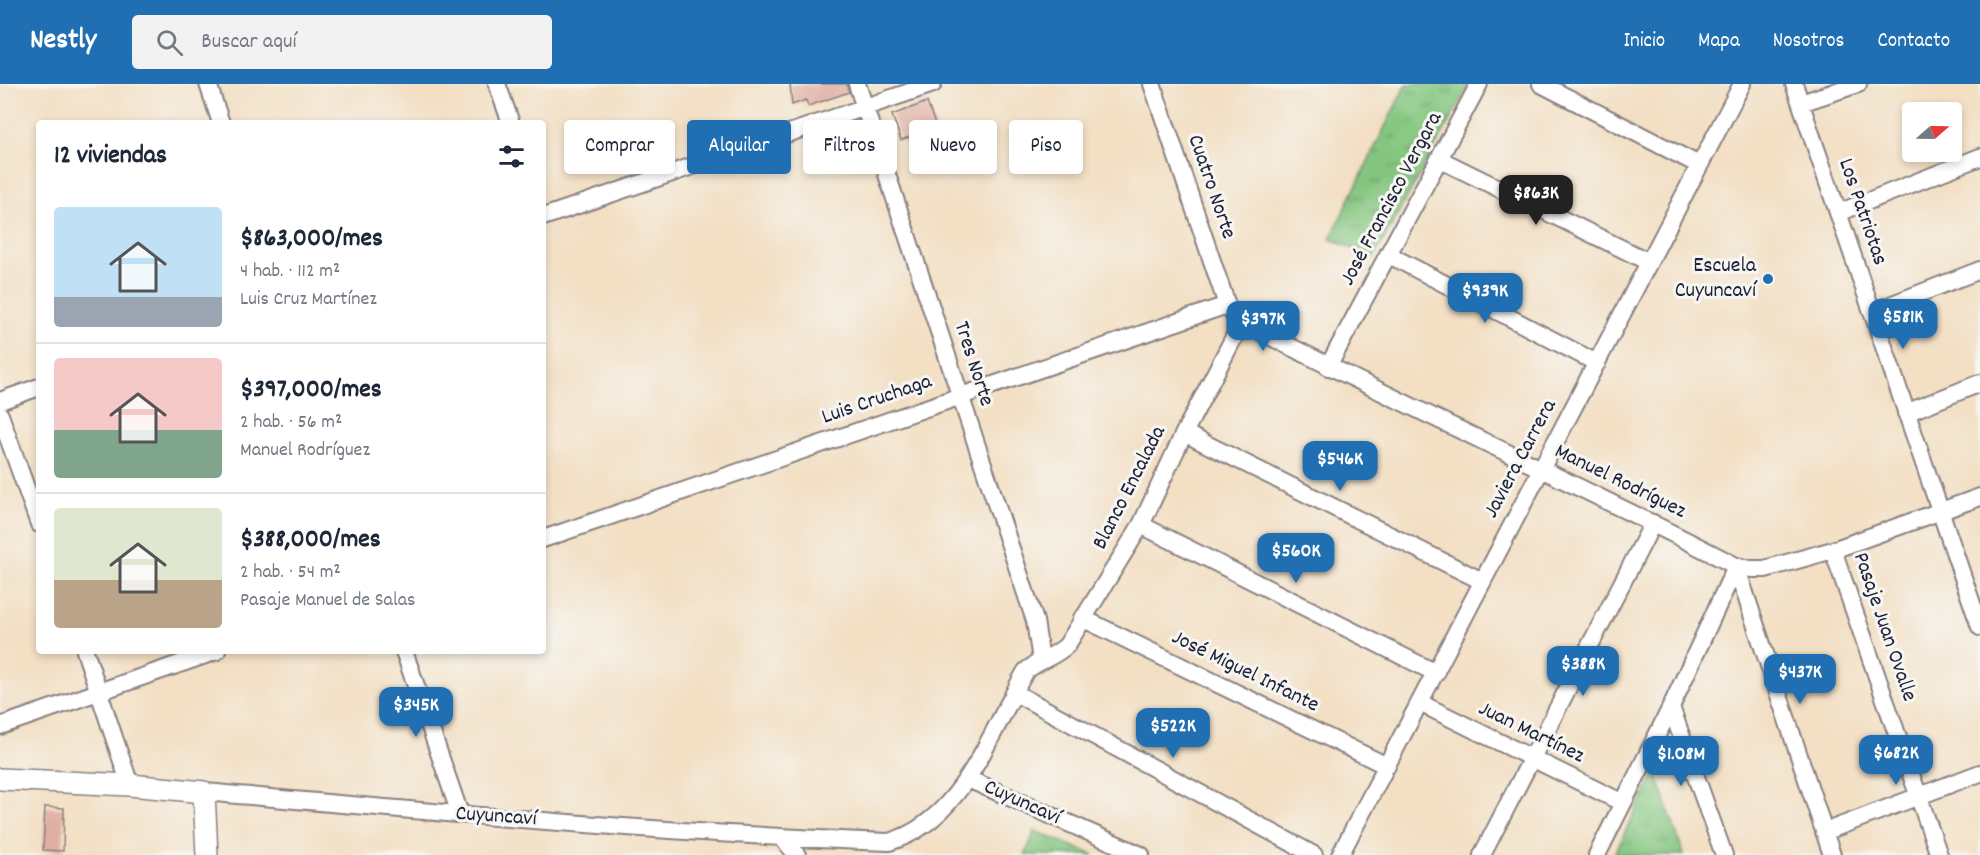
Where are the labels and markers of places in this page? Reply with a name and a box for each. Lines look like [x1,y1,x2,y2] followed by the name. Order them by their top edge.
[1494,175,1578,226] pin: $863K
[1675,251,1758,307] place label: Escuela Cuyuncaví
[1761,272,1775,286] marker: Escuela Cuyuncaví
[1443,273,1527,324] pin: $939K
[1861,299,1945,350] pin: $581K
[1221,301,1305,352] pin: $397K
[1298,441,1382,492] pin: $546K
[1254,533,1338,584] pin: $560K
[1541,646,1625,697] pin: $388K
[1758,654,1842,705] pin: $437K
[374,687,458,738] pin: $345K
[1131,708,1215,759] pin: $522K
[1854,735,1938,786] pin: $682K
[1632,736,1730,787] pin: $1.08M

